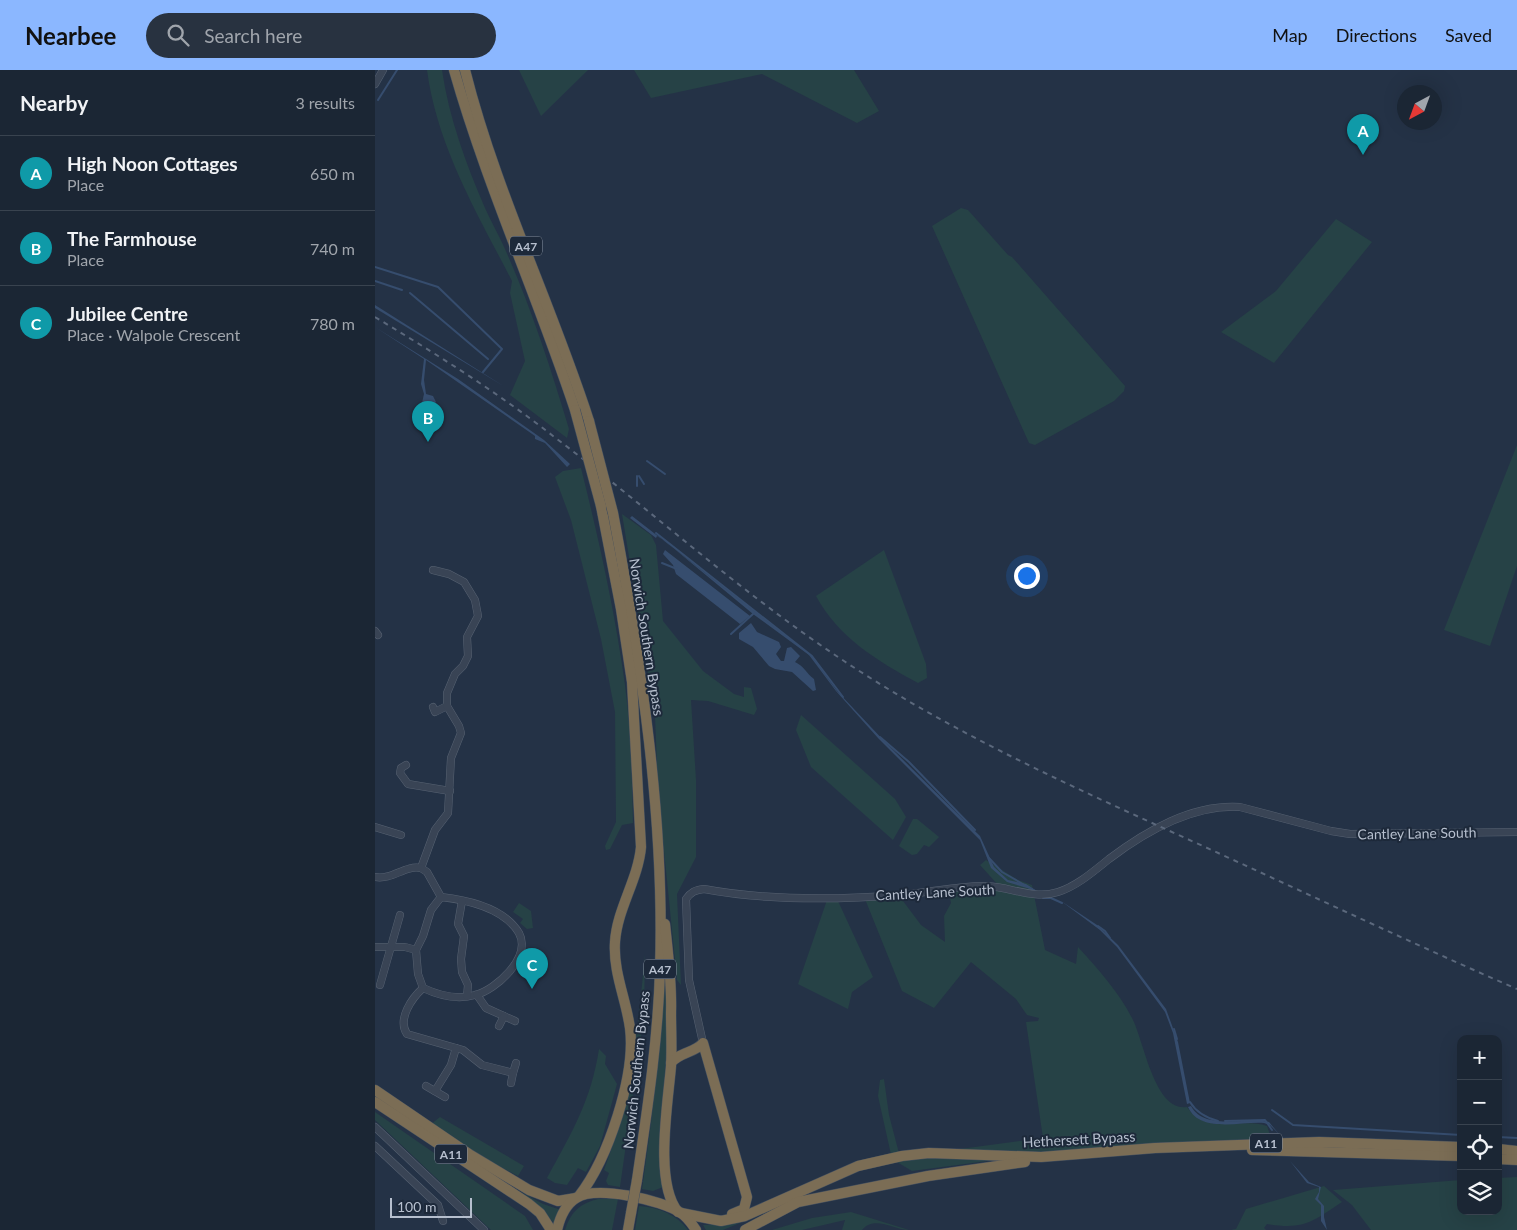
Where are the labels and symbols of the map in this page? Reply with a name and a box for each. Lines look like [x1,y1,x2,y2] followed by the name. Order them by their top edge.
[1397,85,1442,130] north arrow
[1347,114,1379,155] pin: A
[510,237,542,256] road number: A47
[412,401,444,442] pin: B
[626,557,668,717] street label: Norwich Southern Bypass
[1014,563,1040,589] your location
[1357,823,1477,843] street label: Cantley Lane South
[875,880,995,904] street label: Cantley Lane South
[516,948,548,989] pin: C
[644,960,676,979] road number: A47
[619,990,653,1150] street label: Norwich Southern Bypass
[1022,1128,1136,1150] street label: Hethersett Bypass
[1250,1134,1282,1152] road number: A11
[435,1144,467,1164] road number: A11
[390,1195,473,1218] scale bar

